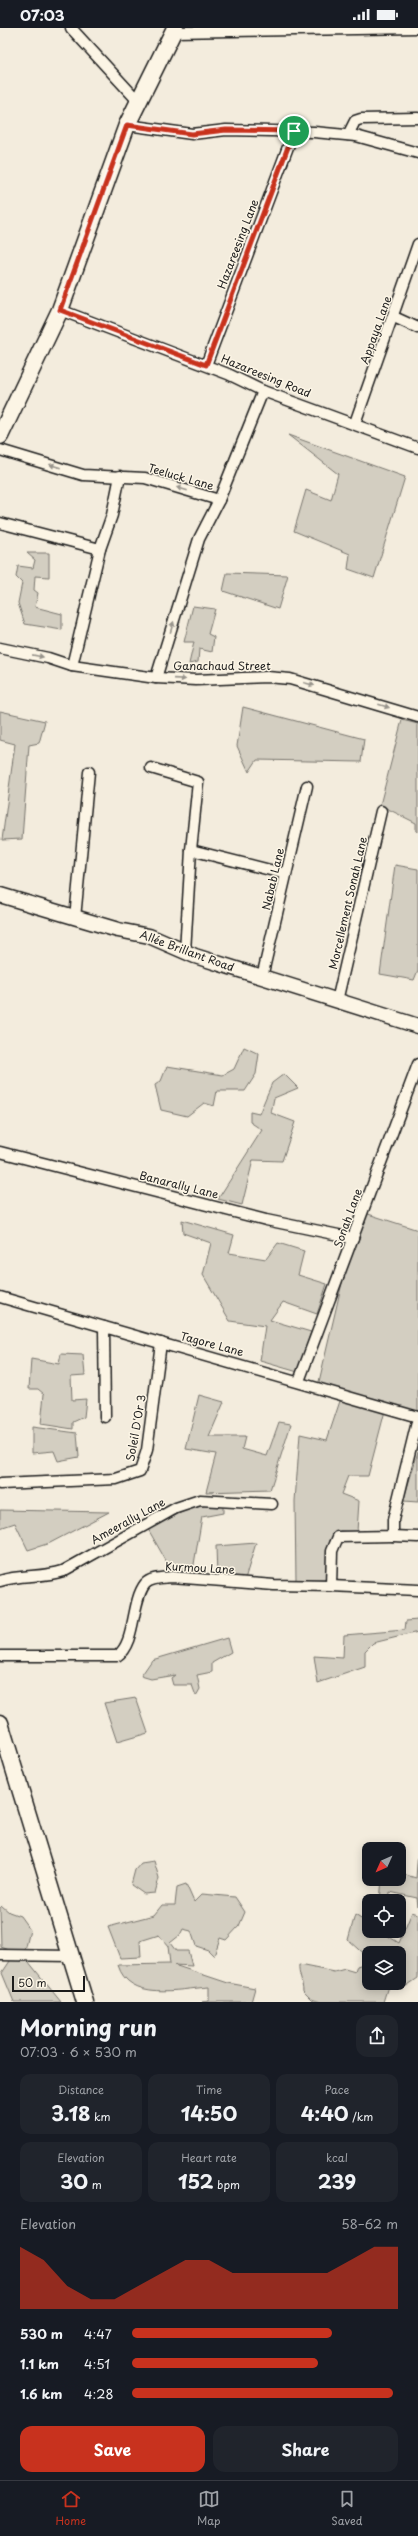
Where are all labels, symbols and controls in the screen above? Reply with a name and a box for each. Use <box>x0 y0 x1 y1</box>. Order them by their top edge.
text: 07:03 <box>20 3 65 26</box>
pin <box>277 114 311 148</box>
icon: arrive <box>283 120 305 142</box>
street label: Hazareesing Lane <box>213 196 262 291</box>
street label: Appaya Lane <box>355 293 396 366</box>
street label: Hazareesing Road <box>219 350 314 401</box>
street label: Teeluck Lane <box>146 459 216 494</box>
one-way arrow <box>49 463 61 469</box>
one-way arrow <box>175 486 187 492</box>
one-way arrow <box>169 621 175 633</box>
one-way arrow <box>32 653 44 659</box>
street label: Ganachaud Street <box>173 657 271 674</box>
one-way arrow <box>174 676 186 683</box>
one-way arrow <box>303 681 315 687</box>
one-way arrow <box>378 703 390 709</box>
street label: Morcellement Sonah Lane <box>324 835 371 971</box>
street label: Nabab Lane <box>257 846 288 912</box>
street label: Allée Brillant Road <box>138 926 237 975</box>
street label: Banarally Lane <box>138 1166 221 1203</box>
street label: Sonah Lane <box>329 1186 366 1250</box>
street label: Tagore Lane <box>178 1327 246 1360</box>
street label: Soleil D'Or 3 <box>121 1393 150 1463</box>
street label: Ameerally Lane <box>87 1493 168 1548</box>
street label: Kurmou Lane <box>165 1557 235 1578</box>
north arrow <box>362 1842 406 1886</box>
map controls <box>362 1842 406 1990</box>
button: locate <box>362 1894 406 1938</box>
button: layers <box>362 1946 406 1990</box>
scale bar <box>12 1974 85 1993</box>
text: 50 m <box>18 1974 47 1991</box>
text: Morning run <box>20 2010 157 2043</box>
button: share <box>356 2015 398 2057</box>
text: 07:03 · 6 × 530 m <box>20 2042 137 2061</box>
text: Distance <box>58 2081 104 2098</box>
text: Time <box>196 2081 222 2098</box>
text: Pace <box>325 2081 349 2098</box>
text: 3.18 <box>51 2098 91 2128</box>
text: 14:50 <box>181 2098 237 2128</box>
text: 4:40 <box>301 2098 349 2128</box>
text: km <box>91 2108 111 2125</box>
text: /km <box>349 2108 373 2125</box>
text: Elevation <box>57 2149 105 2166</box>
text: Heart rate <box>181 2149 237 2166</box>
text: kcal <box>326 2149 348 2166</box>
text: 30 <box>60 2166 88 2196</box>
text: 152 <box>178 2166 214 2196</box>
text: 239 <box>318 2166 356 2196</box>
text: m <box>88 2176 102 2193</box>
text: bpm <box>214 2176 240 2193</box>
text: Elevation <box>20 2214 76 2233</box>
text: 58–62 m <box>341 2214 398 2233</box>
text: 530 m <box>20 2324 63 2343</box>
text: 4:47 <box>84 2324 112 2343</box>
text: 1.1 km <box>20 2354 59 2373</box>
text: 4:51 <box>84 2354 110 2373</box>
text: 1.6 km <box>20 2384 62 2403</box>
text: 4:28 <box>84 2384 114 2403</box>
button: Save <box>20 2426 205 2472</box>
button: Share <box>213 2426 398 2472</box>
tab: Home <box>55 2488 86 2529</box>
tab: Map <box>197 2488 220 2529</box>
tab: Saved <box>331 2488 363 2529</box>

